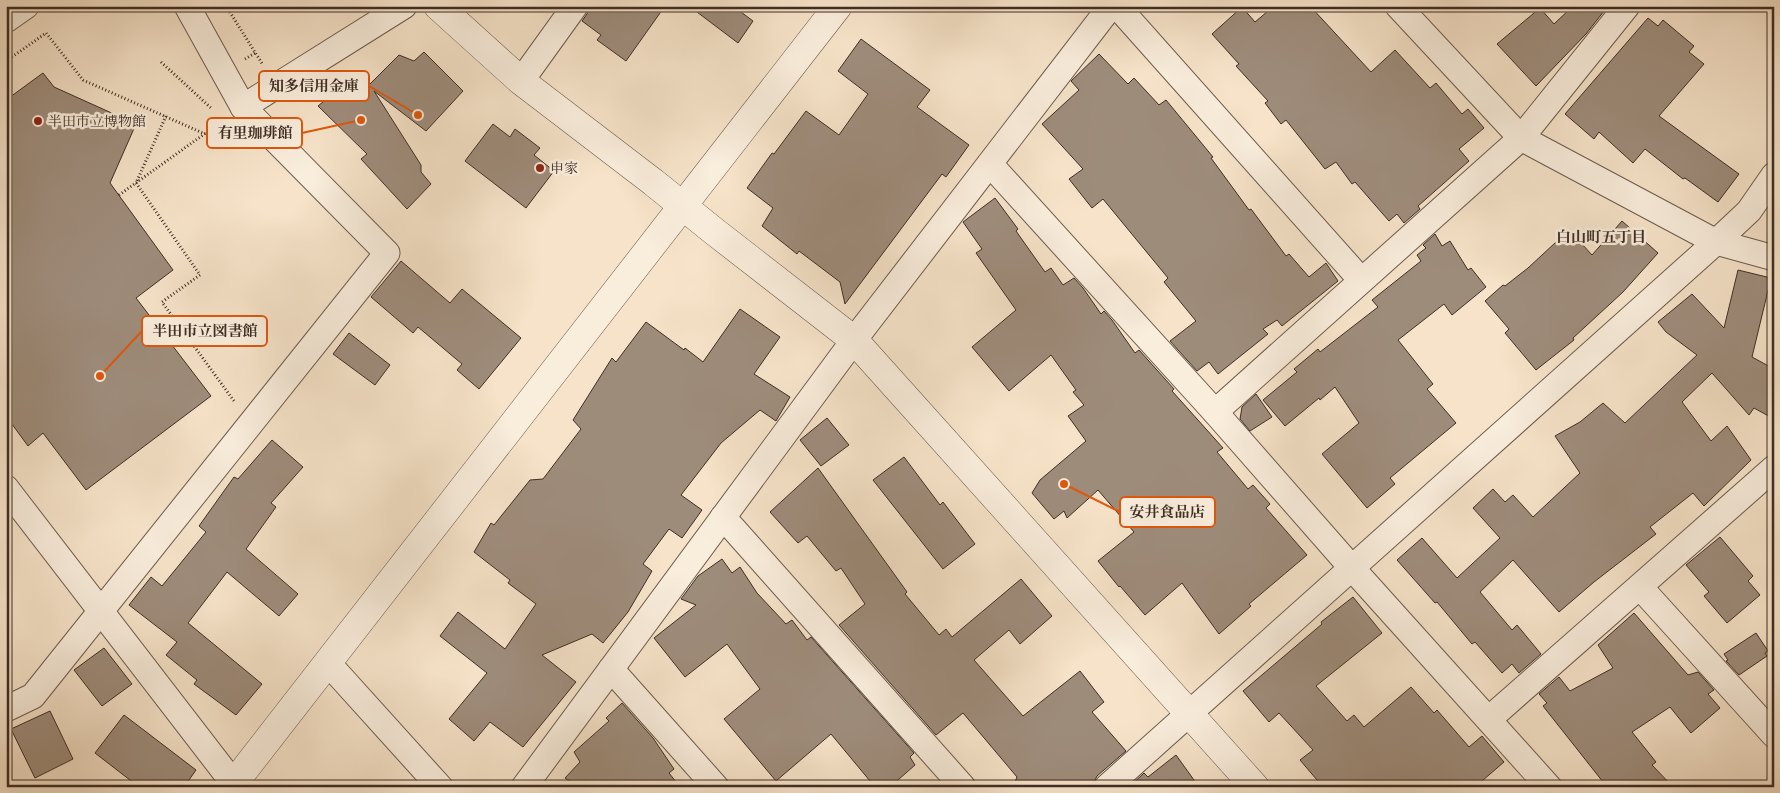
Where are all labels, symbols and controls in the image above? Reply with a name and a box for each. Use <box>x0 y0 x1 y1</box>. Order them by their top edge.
callout: 知多信用金庫 <box>259 71 369 101</box>
text: 知多信用金庫 <box>269 76 359 95</box>
place label: 半田市立博物館 <box>48 112 146 130</box>
marker: 半田市立博物館 <box>32 115 44 127</box>
callout: 有里珈琲館 <box>207 118 302 148</box>
text: 有里珈琲館 <box>217 123 293 142</box>
place label: 申家 <box>550 159 578 177</box>
marker: 申家 <box>534 162 546 174</box>
district label: 白山町五丁目 <box>1556 227 1646 246</box>
callout: 半田市立図書館 <box>142 316 267 346</box>
text: 半田市立図書館 <box>152 321 258 340</box>
callout: 安井食品店 <box>1120 497 1215 527</box>
text: 安井食品店 <box>1129 502 1205 521</box>

